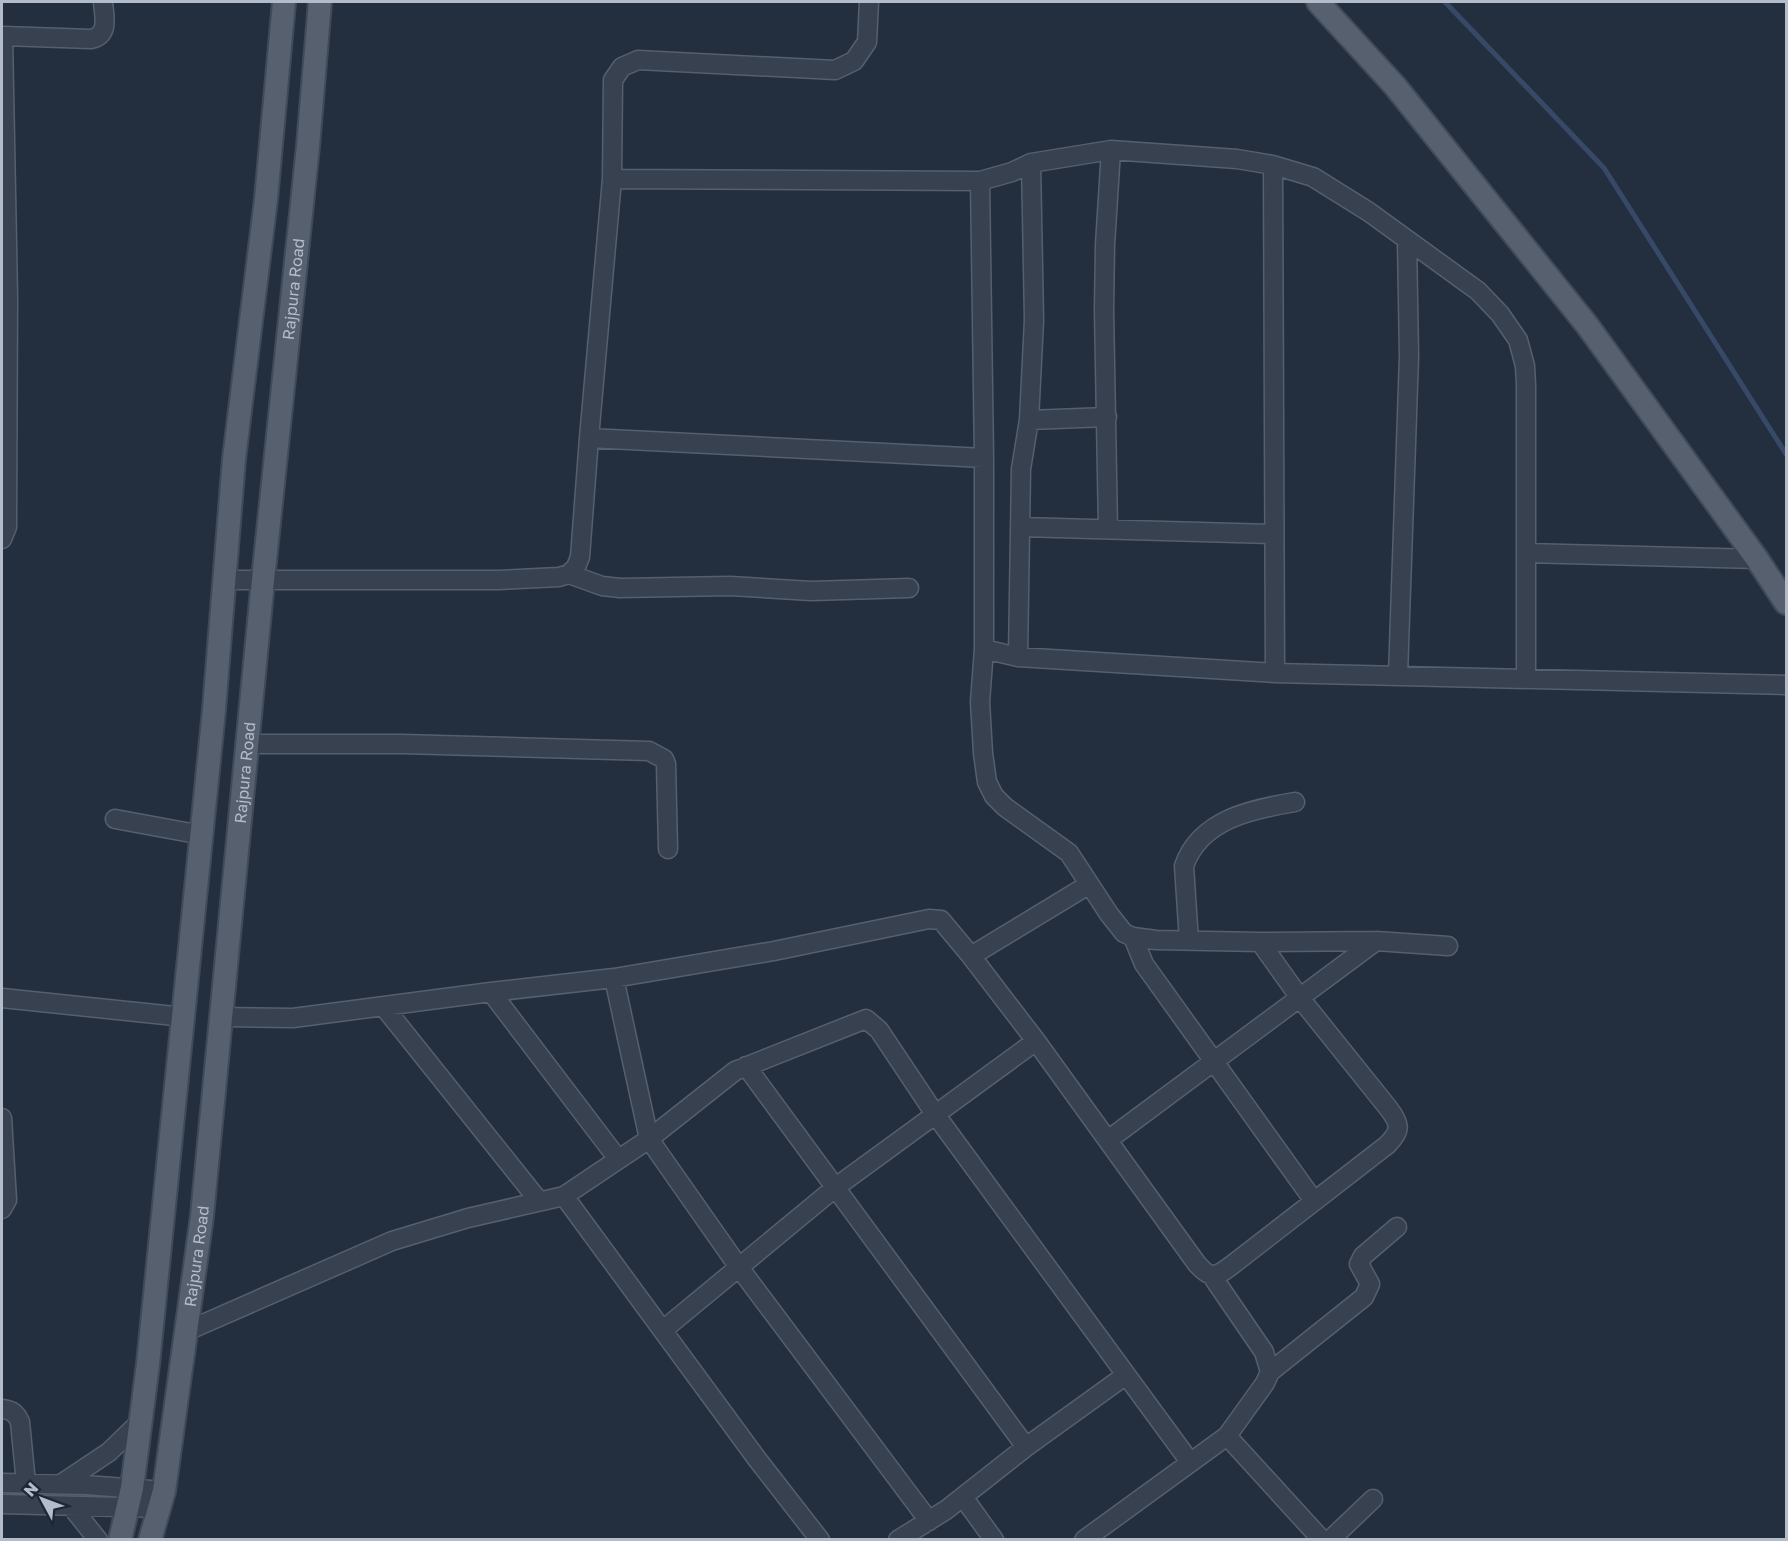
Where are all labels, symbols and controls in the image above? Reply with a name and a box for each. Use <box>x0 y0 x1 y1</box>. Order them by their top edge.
street label: Rajpura Road <box>278 237 308 341</box>
street label: Rajpura Road <box>230 721 259 824</box>
street label: Rajpura Road <box>180 1205 213 1308</box>
north arrow <box>12 1469 72 1529</box>
text: N <box>19 1478 42 1500</box>

